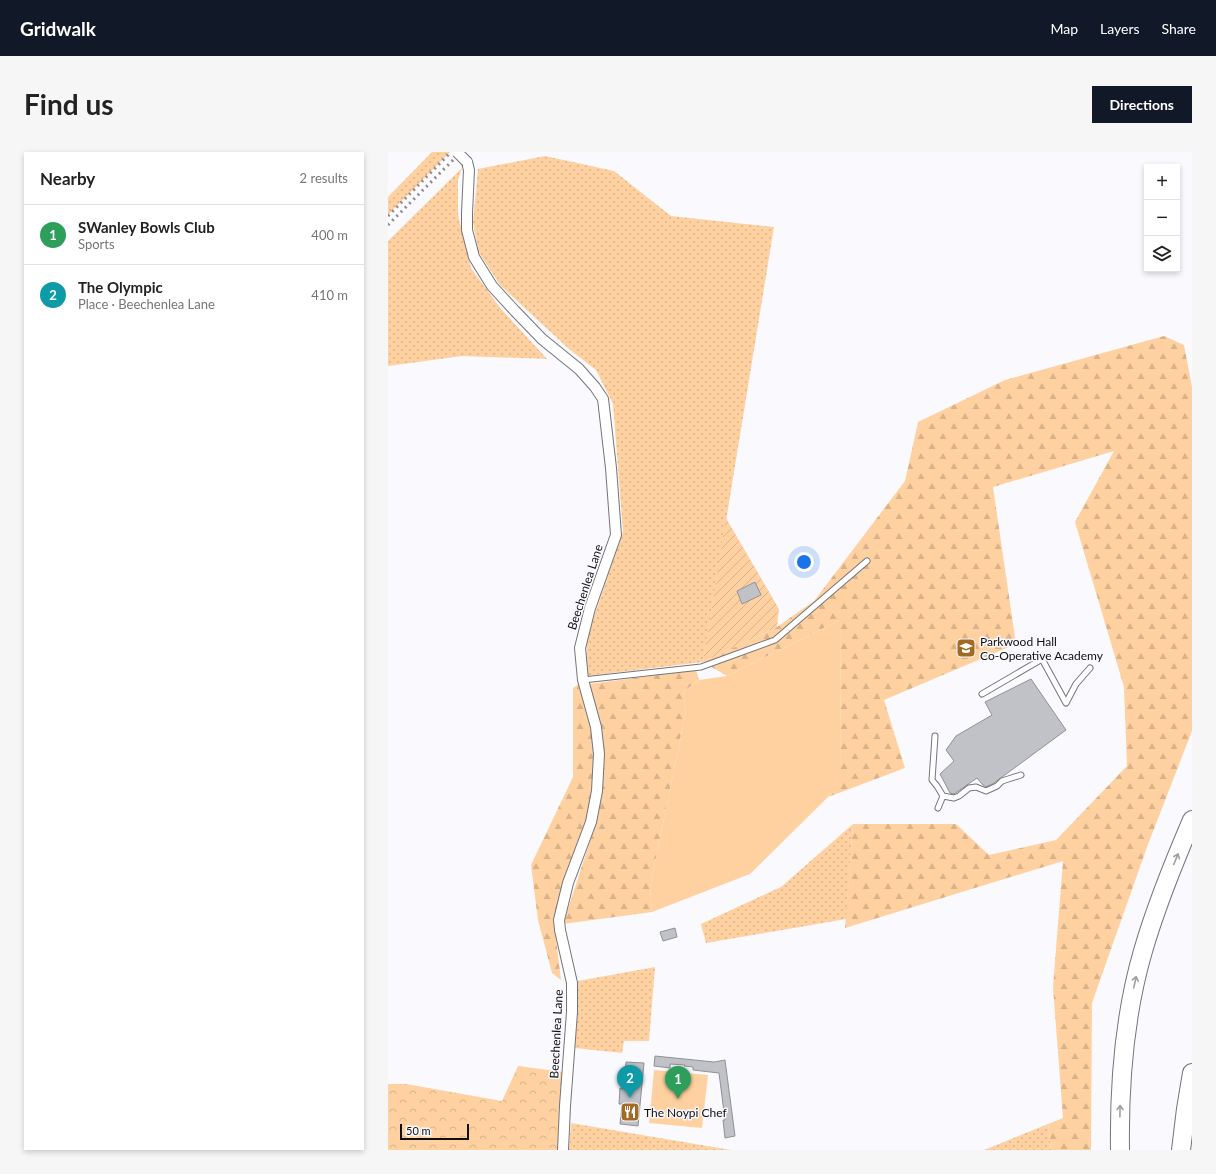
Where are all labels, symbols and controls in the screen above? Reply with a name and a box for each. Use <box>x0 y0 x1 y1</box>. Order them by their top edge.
text: Gridwalk <box>20 17 96 40</box>
text: Map <box>1050 20 1078 37</box>
text: Layers <box>1100 20 1140 37</box>
text: Share <box>1162 20 1196 37</box>
button: Directions <box>1092 86 1192 123</box>
text: Find us <box>24 87 114 121</box>
map controls <box>1144 164 1180 272</box>
button: + <box>1144 164 1180 200</box>
text: Nearby <box>40 168 95 189</box>
text: 2 results <box>300 170 348 186</box>
button: − <box>1144 200 1180 236</box>
text: SWanley Bowls Club <box>78 218 215 236</box>
text: 1 <box>49 227 57 243</box>
text: 400 m <box>311 227 348 243</box>
text: Sports <box>78 236 115 252</box>
button: layers <box>1144 236 1180 272</box>
text: The Olympic <box>78 278 163 296</box>
text: 2 <box>49 287 57 303</box>
text: 410 m <box>311 287 348 303</box>
text: Place · Beechenlea Lane <box>78 296 215 312</box>
street label: Beechenlea Lane <box>564 542 606 632</box>
your location <box>794 552 814 572</box>
place label: Parkwood Hall Co-Operative Academy <box>980 634 1104 663</box>
school or university icon: Parkwood Hall Co-Operative Academy <box>955 637 977 659</box>
one-way arrow <box>1173 853 1180 865</box>
one-way arrow <box>1132 976 1140 989</box>
street label: Beechenlea Lane <box>546 989 566 1079</box>
pin: 2 <box>617 1065 643 1098</box>
pin: 1 <box>665 1066 691 1099</box>
restaurant icon: The Noypi Chef <box>619 1101 641 1123</box>
place label: The Noypi Chef <box>644 1105 728 1120</box>
one-way arrow <box>1116 1105 1124 1118</box>
scale bar <box>400 1122 469 1141</box>
text: 50 m <box>406 1124 431 1137</box>

